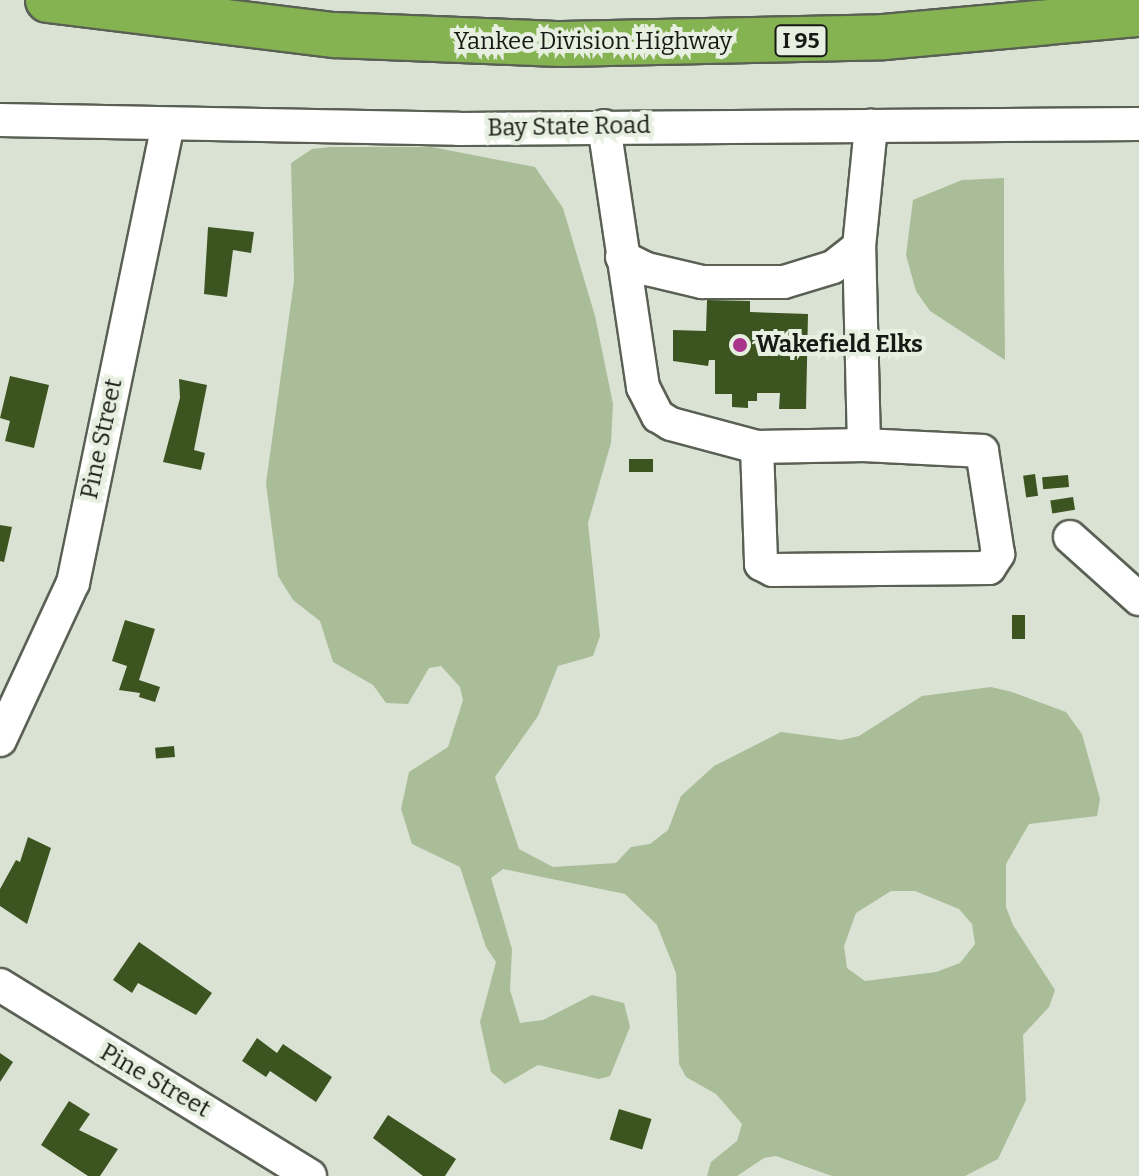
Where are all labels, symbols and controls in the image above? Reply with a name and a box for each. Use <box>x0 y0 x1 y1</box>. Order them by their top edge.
road number: I 95 <box>773 23 829 59</box>
street label: Yankee Division Highway <box>454 28 732 56</box>
street label: Bay State Road <box>487 111 651 143</box>
place label: Wakefield Elks <box>756 331 923 359</box>
marker: Wakefield Elks <box>731 336 749 354</box>
street label: Pine Street <box>75 376 129 502</box>
street label: Pine Street <box>95 1038 215 1124</box>

